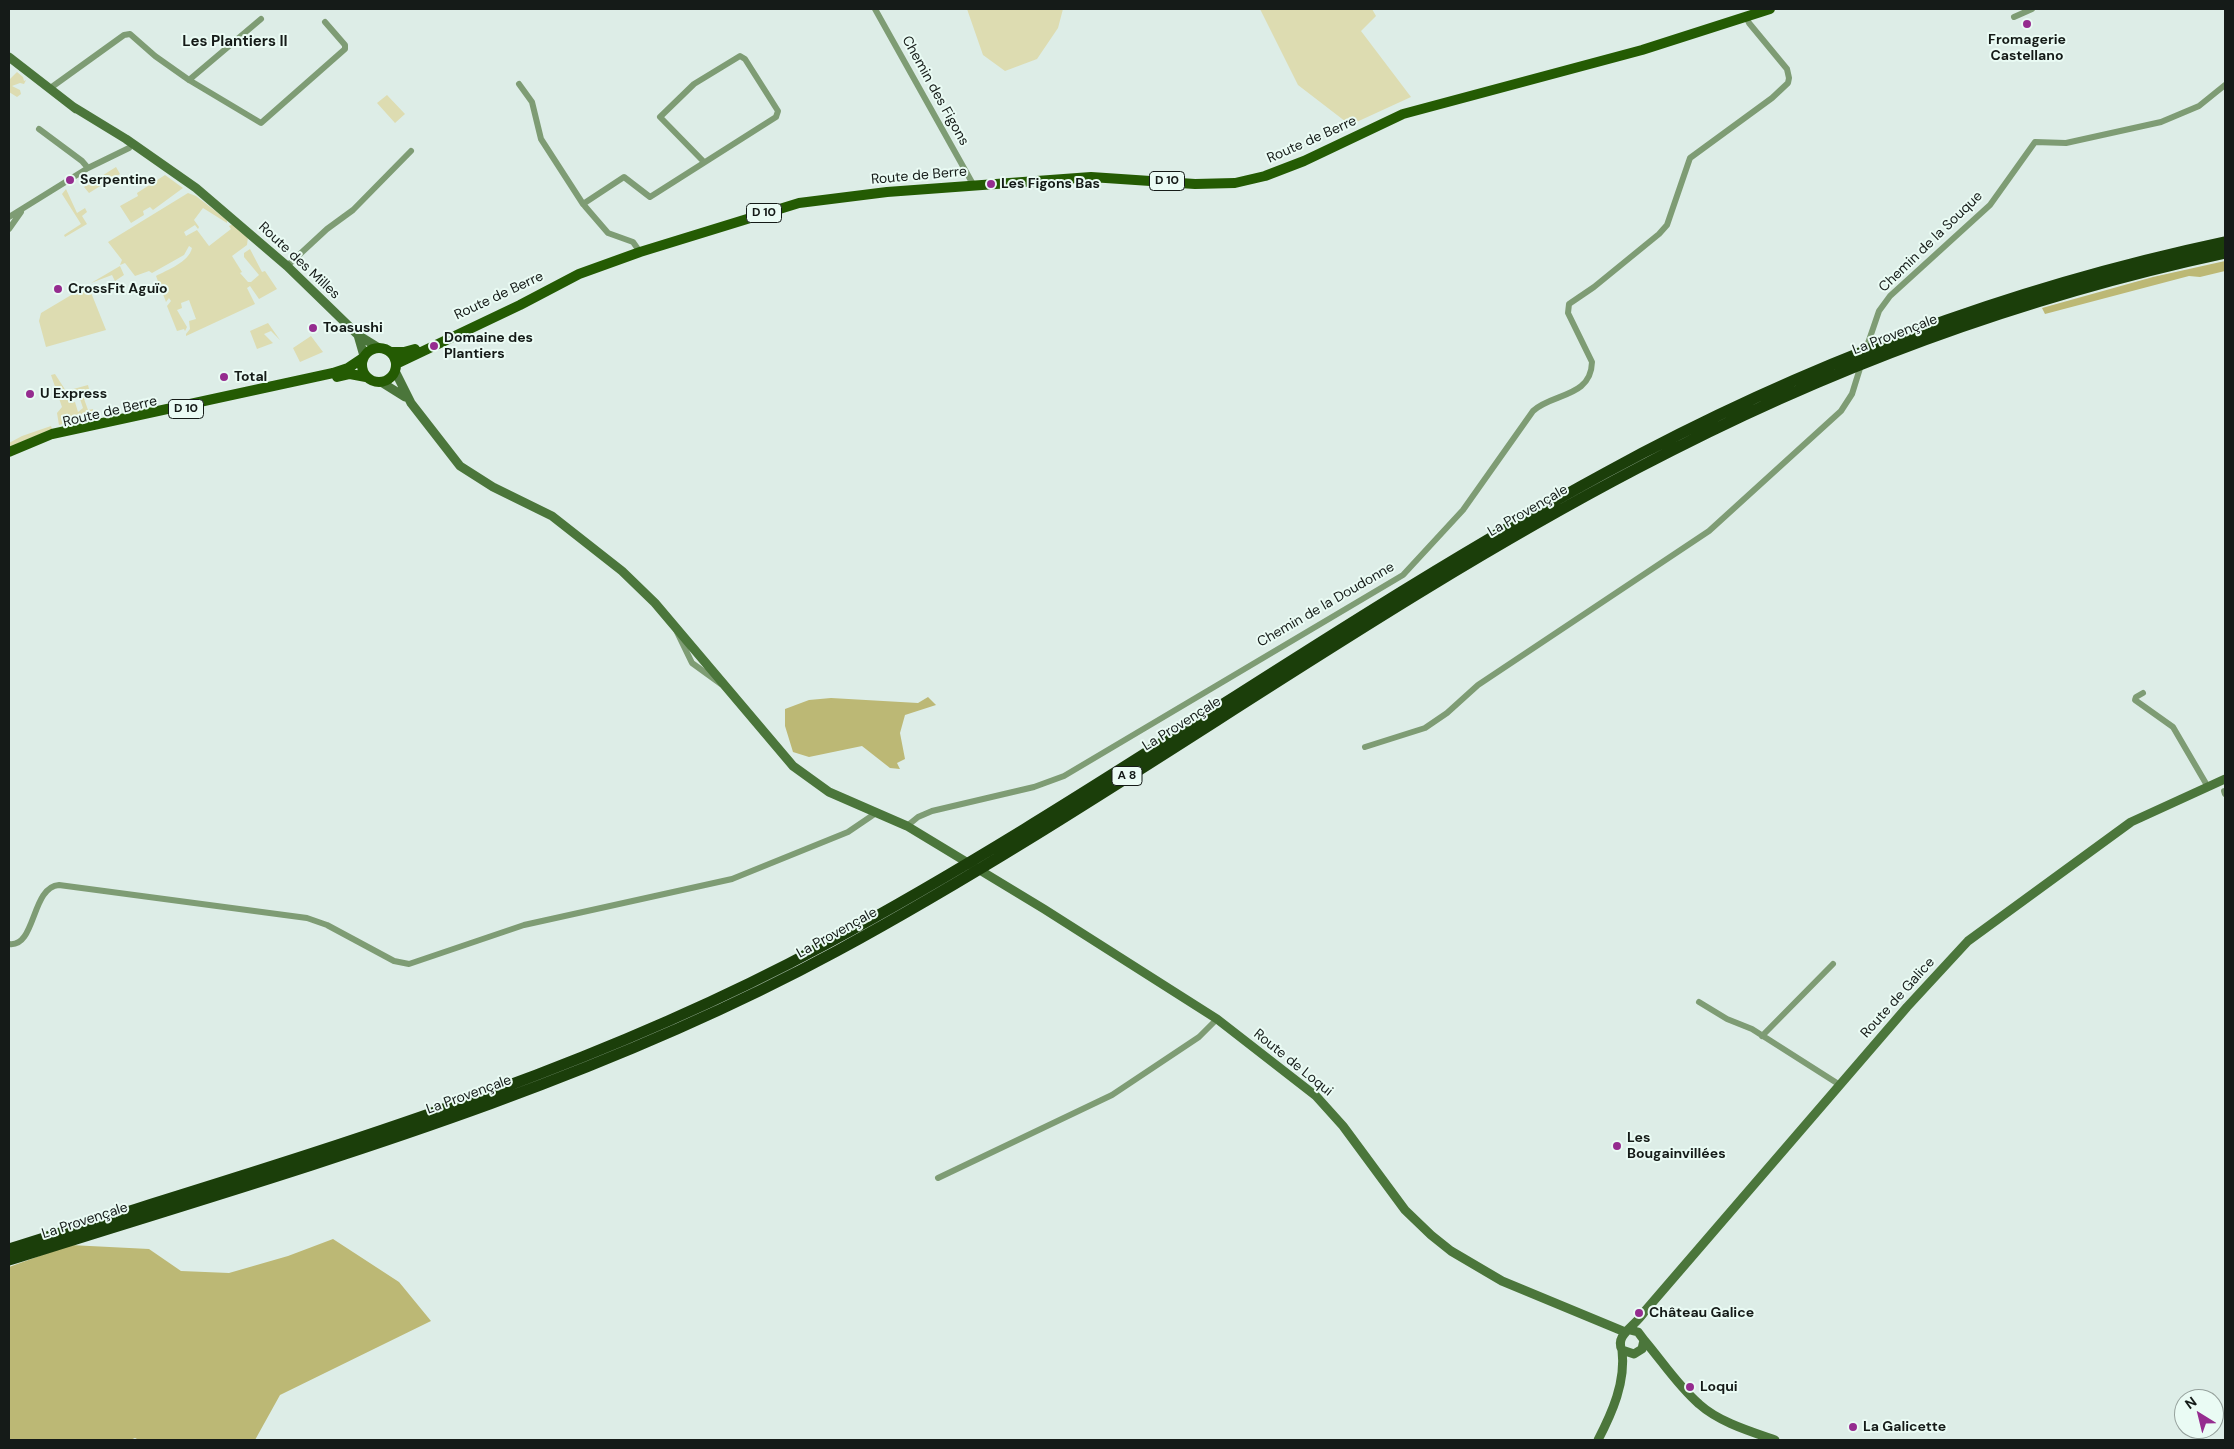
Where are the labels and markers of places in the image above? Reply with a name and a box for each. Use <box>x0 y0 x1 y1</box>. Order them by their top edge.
marker: Fromagerie Castellano <box>2021 18 2033 30</box>
place label: Fromagerie Castellano <box>1988 32 2066 64</box>
place label: Serpentine <box>80 172 156 188</box>
marker: Serpentine <box>64 174 76 186</box>
place label: Les Figons Bas <box>1001 176 1100 192</box>
marker: Les Figons Bas <box>985 178 997 190</box>
place label: CrossFit Aguïo <box>68 281 168 297</box>
marker: CrossFit Aguïo <box>52 283 64 295</box>
place label: Toasushi <box>323 320 383 336</box>
marker: Toasushi <box>307 322 319 334</box>
place label: Domaine des Plantiers <box>444 330 533 362</box>
marker: Domaine des Plantiers <box>428 340 440 352</box>
place label: Total <box>234 369 267 385</box>
marker: Total <box>218 371 230 383</box>
place label: U Express <box>40 386 107 402</box>
marker: U Express <box>24 388 36 400</box>
place label: Les Bougainvillées <box>1627 1130 1726 1162</box>
marker: Les Bougainvillées <box>1611 1140 1623 1152</box>
place label: Château Galice <box>1649 1305 1754 1321</box>
marker: Château Galice <box>1633 1307 1645 1319</box>
place label: Loqui <box>1700 1379 1738 1395</box>
marker: Loqui <box>1684 1381 1696 1393</box>
place label: La Galicette <box>1863 1419 1946 1435</box>
marker: La Galicette <box>1847 1421 1859 1433</box>

